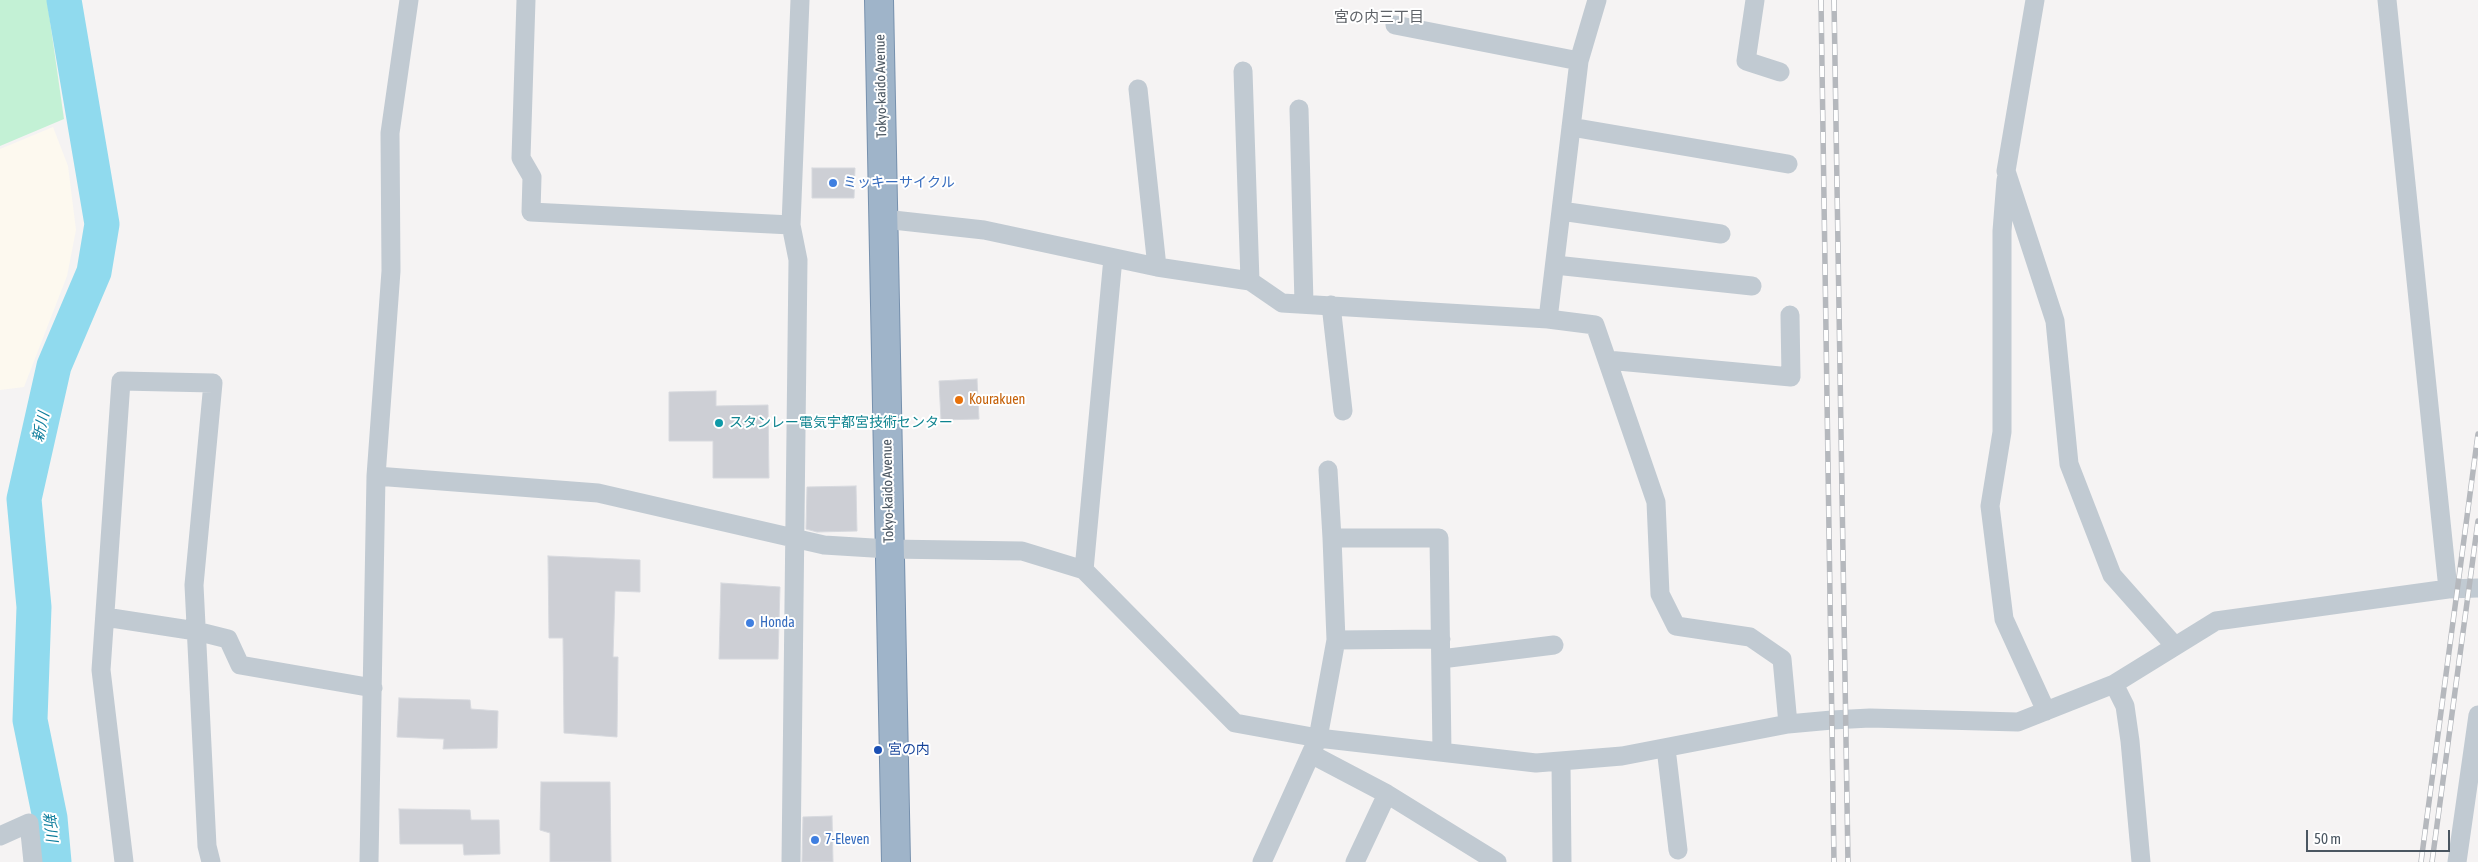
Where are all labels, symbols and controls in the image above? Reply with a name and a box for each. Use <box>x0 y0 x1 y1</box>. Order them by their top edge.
district label: 宮の内三丁目 <box>1334 8 1424 26</box>
street label: Tokyo-kaido Avenue <box>872 34 890 138</box>
place label: ミッキーサイクル <box>843 175 955 191</box>
marker: ミッキーサイクル <box>827 177 839 189</box>
place label: Kourakuen <box>969 392 1025 408</box>
marker: Kourakuen <box>953 394 965 406</box>
water label: 新川 <box>29 410 53 444</box>
place label: スタンレー電気宇都宮技術センター <box>729 415 953 431</box>
marker: スタンレー電気宇都宮技術センター <box>713 417 725 429</box>
street label: Tokyo-kaido Avenue <box>879 439 897 543</box>
place label: Honda <box>760 615 795 631</box>
marker: Honda <box>744 617 756 629</box>
place label: 宮の内 <box>888 742 930 758</box>
marker: 宮の内 <box>872 744 884 756</box>
water label: 新川 <box>39 811 61 843</box>
scale bar <box>2308 820 2452 852</box>
text: 50 m <box>2314 830 2341 847</box>
place label: 7-Eleven <box>825 832 870 848</box>
marker: 7-Eleven <box>809 834 821 846</box>

